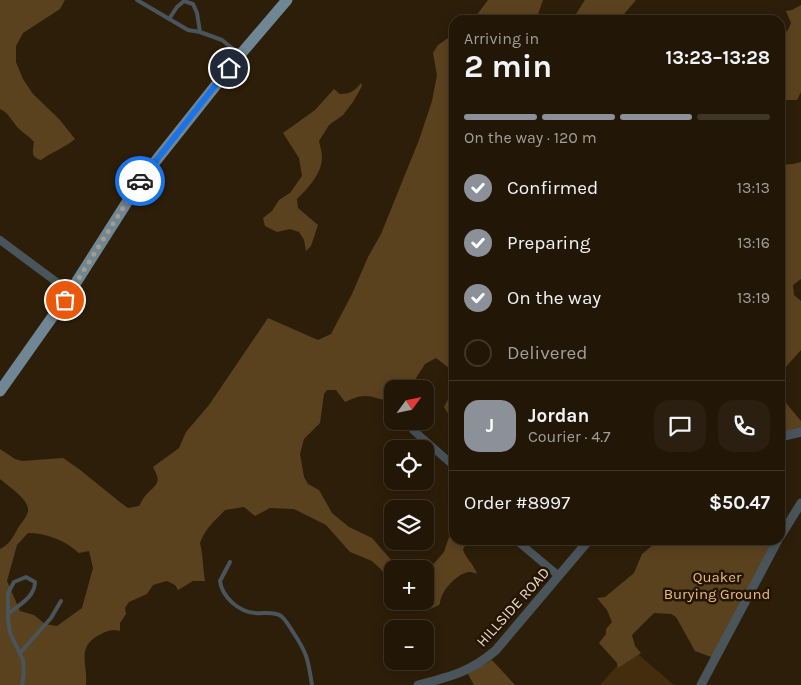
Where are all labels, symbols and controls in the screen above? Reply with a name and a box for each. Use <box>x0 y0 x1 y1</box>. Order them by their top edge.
text: Arriving in <box>464 29 539 48</box>
pin <box>208 47 250 89</box>
text: 13:23–13:28 <box>666 47 770 69</box>
text: 2 min <box>464 48 552 85</box>
icon: home <box>215 54 243 82</box>
text: On the way · 120 m <box>464 128 597 147</box>
courier <box>115 156 165 206</box>
icon: car <box>126 167 154 195</box>
icon: check <box>464 174 492 202</box>
text: Confirmed <box>507 177 598 199</box>
text: 13:13 <box>737 178 770 197</box>
icon: check <box>464 229 492 257</box>
text: Preparing <box>507 232 590 254</box>
text: 13:16 <box>737 233 770 252</box>
pin <box>44 279 86 321</box>
icon: check <box>464 284 492 312</box>
icon: bag <box>51 286 79 314</box>
text: On the way <box>507 287 601 309</box>
text: 13:19 <box>737 288 770 307</box>
text: Delivered <box>507 342 587 364</box>
north arrow <box>384 380 434 430</box>
map controls <box>384 380 434 670</box>
button: chat <box>654 400 706 452</box>
button: phone <box>718 400 770 452</box>
text: Jordan <box>528 405 589 427</box>
text: J <box>486 415 494 437</box>
text: Courier · 4.7 <box>528 427 611 446</box>
button: locate <box>384 440 434 490</box>
text: Order #8997 <box>464 492 570 514</box>
text: $50.47 <box>709 492 770 514</box>
button: layers <box>384 500 434 550</box>
button: + <box>384 560 434 610</box>
street label: HILLSIDE ROAD <box>473 564 553 650</box>
park label: Quaker Burying Ground <box>664 568 770 603</box>
button: − <box>384 620 434 670</box>

